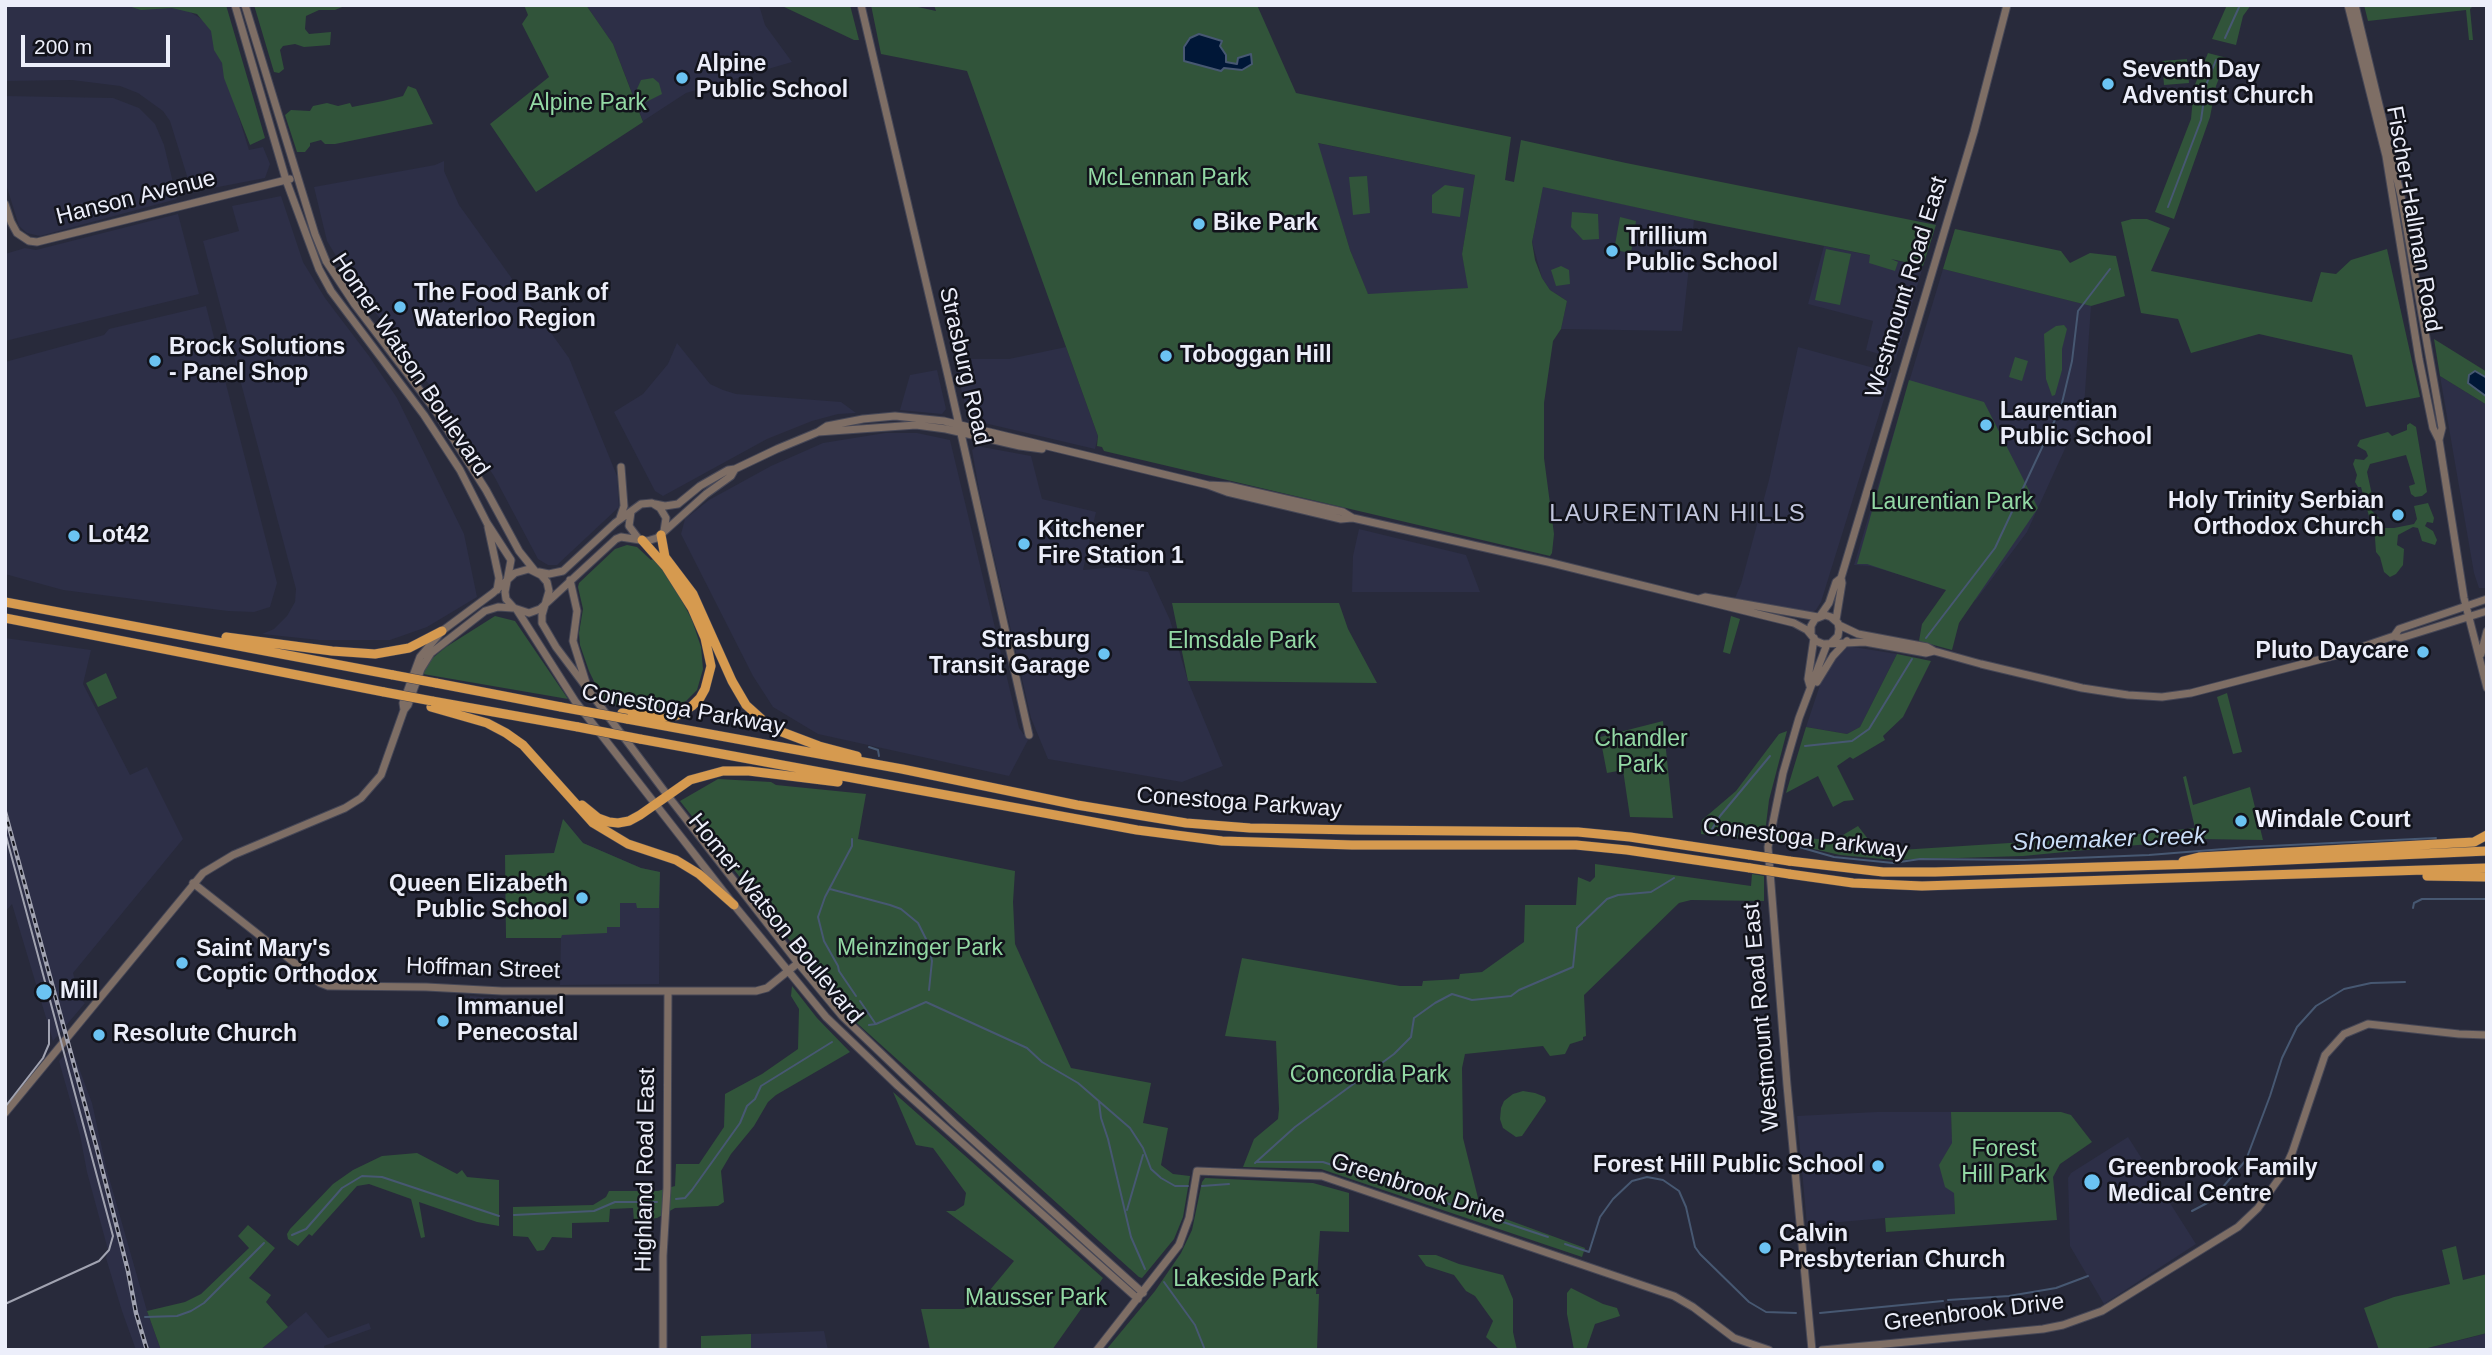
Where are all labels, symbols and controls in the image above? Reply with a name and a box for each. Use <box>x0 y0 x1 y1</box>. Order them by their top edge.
scale bar <box>24 21 173 65</box>
text: 200 m <box>34 35 92 58</box>
place label: Alpine Public School <box>696 51 848 105</box>
place label: Seventh Day Adventist Church <box>2122 57 2314 111</box>
marker: Alpine Public School <box>674 70 690 86</box>
marker: Seventh Day Adventist Church <box>2100 76 2116 92</box>
park label: Alpine Park <box>529 90 647 118</box>
street label: Fischer-Hallman Road <box>2380 104 2446 334</box>
street label: Hanson Avenue <box>53 165 219 231</box>
park label: McLennan Park <box>1087 165 1249 193</box>
street label: Westmount Road East <box>1860 173 1954 401</box>
place label: Bike Park <box>1213 210 1318 238</box>
marker: Bike Park <box>1191 216 1207 232</box>
place label: Trillium Public School <box>1626 224 1778 278</box>
marker: Trillium Public School <box>1604 243 1620 259</box>
street label: Homer Watson Boulevard <box>325 248 495 482</box>
place label: The Food Bank of Waterloo Region <box>414 280 608 334</box>
street label: Strasburg Road <box>932 284 996 448</box>
marker: The Food Bank of Waterloo Region <box>392 299 408 315</box>
place label: Brock Solutions - Panel Shop <box>169 334 345 388</box>
place label: Toboggan Hill <box>1180 342 1332 370</box>
marker: Toboggan Hill <box>1158 348 1174 364</box>
marker: Brock Solutions - Panel Shop <box>147 353 163 369</box>
place label: Laurentian Public School <box>2000 398 2152 452</box>
marker: Laurentian Public School <box>1978 417 1994 433</box>
place label: Holy Trinity Serbian Orthodox Church <box>2168 488 2384 542</box>
park label: Laurentian Park <box>1871 489 2033 517</box>
district label: LAURENTIAN HILLS <box>1551 500 1805 528</box>
marker: Holy Trinity Serbian Orthodox Church <box>2390 507 2406 523</box>
place label: Kitchener Fire Station 1 <box>1038 517 1184 571</box>
place label: Lot42 <box>88 522 149 550</box>
marker: Lot42 <box>66 528 82 544</box>
marker: Kitchener Fire Station 1 <box>1016 536 1032 552</box>
place label: Strasburg Transit Garage <box>929 627 1090 681</box>
park label: Elmsdale Park <box>1168 628 1316 656</box>
place label: Pluto Daycare <box>2256 638 2409 666</box>
marker: Pluto Daycare <box>2415 644 2431 660</box>
marker: Strasburg Transit Garage <box>1096 646 1112 662</box>
street label: Conestoga Parkway <box>579 679 787 741</box>
park label: Chandler Park <box>1594 726 1688 780</box>
street label: Conestoga Parkway <box>1135 782 1343 824</box>
place label: Windale Court <box>2255 807 2411 835</box>
street label: Homer Watson Boulevard <box>682 808 868 1030</box>
street label: Conestoga Parkway <box>1701 813 1909 865</box>
marker: Windale Court <box>2233 813 2249 829</box>
water label: Shoemaker Creek <box>2012 822 2206 858</box>
place label: Queen Elizabeth Public School <box>389 871 568 925</box>
marker: Queen Elizabeth Public School <box>574 890 590 906</box>
street label: Westmount Road East <box>1738 901 1786 1133</box>
park label: Meinzinger Park <box>837 935 1003 963</box>
place label: Saint Mary's Coptic Orthodox <box>196 936 377 990</box>
street label: Hoffman Street <box>405 953 561 985</box>
marker: Saint Mary's Coptic Orthodox <box>174 955 190 971</box>
place label: Mill <box>60 978 98 1006</box>
marker: Mill <box>34 982 54 1002</box>
place label: Immanuel Penecostal <box>457 994 578 1048</box>
marker: Immanuel Penecostal <box>435 1013 451 1029</box>
place label: Resolute Church <box>113 1021 297 1049</box>
marker: Resolute Church <box>91 1027 107 1043</box>
park label: Concordia Park <box>1290 1062 1448 1090</box>
street label: Highland Road East <box>630 1067 662 1273</box>
park label: Forest Hill Park <box>1961 1136 2047 1190</box>
street label: Greenbrook Drive <box>1327 1148 1509 1230</box>
place label: Forest Hill Public School <box>1593 1152 1864 1180</box>
place label: Greenbrook Family Medical Centre <box>2108 1155 2318 1209</box>
marker: Forest Hill Public School <box>1870 1158 1886 1174</box>
marker: Greenbrook Family Medical Centre <box>2082 1172 2102 1192</box>
place label: Calvin Presbyterian Church <box>1779 1221 2005 1275</box>
marker: Calvin Presbyterian Church <box>1757 1240 1773 1256</box>
park label: Lakeside Park <box>1173 1266 1319 1294</box>
park label: Mausser Park <box>965 1285 1107 1313</box>
street label: Greenbrook Drive <box>1882 1288 2066 1338</box>

